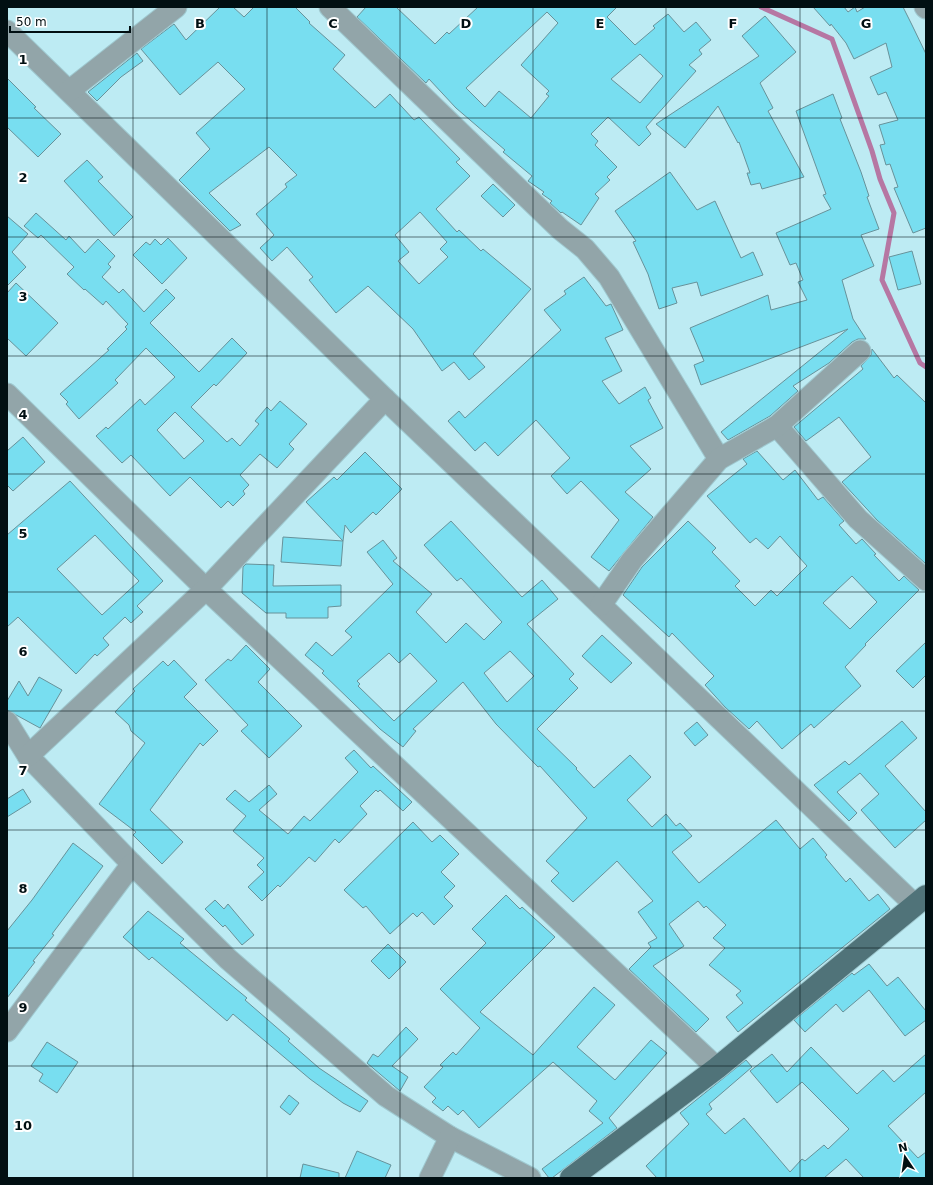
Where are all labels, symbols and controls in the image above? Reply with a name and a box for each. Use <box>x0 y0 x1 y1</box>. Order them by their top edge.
scale bar <box>10 8 130 34</box>
text: 50 m <box>16 15 47 29</box>
text: B <box>195 16 205 31</box>
text: C <box>328 16 338 31</box>
text: D <box>461 16 472 31</box>
text: E <box>596 16 604 31</box>
text: F <box>729 16 737 31</box>
text: G <box>861 16 871 31</box>
text: 1 <box>18 52 28 67</box>
text: 2 <box>18 170 28 185</box>
text: 3 <box>18 289 28 304</box>
text: 4 <box>18 407 28 422</box>
text: 5 <box>18 526 28 541</box>
text: 6 <box>18 644 28 659</box>
text: 7 <box>18 763 28 778</box>
text: 8 <box>18 881 28 896</box>
text: 9 <box>18 1000 28 1015</box>
text: 10 <box>14 1118 32 1133</box>
north arrow <box>885 1137 925 1177</box>
text: N <box>897 1140 909 1155</box>

